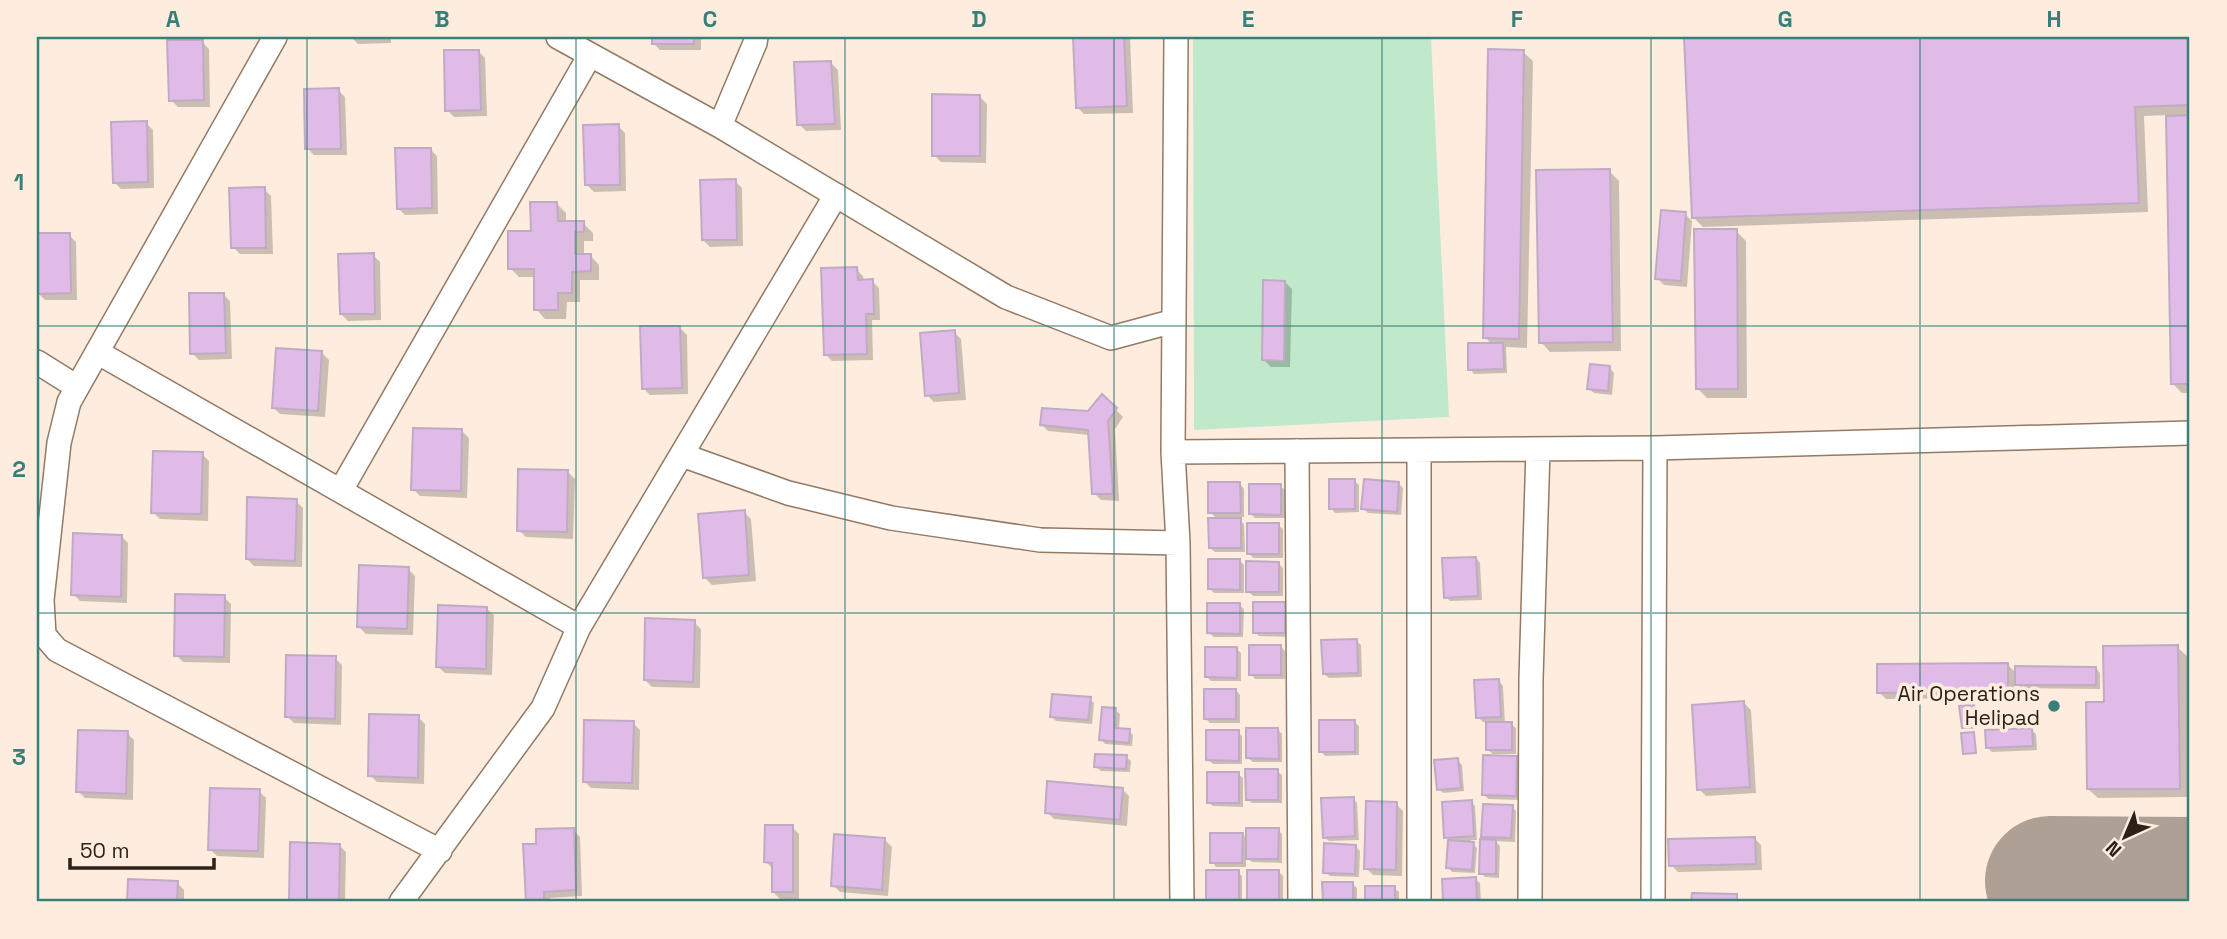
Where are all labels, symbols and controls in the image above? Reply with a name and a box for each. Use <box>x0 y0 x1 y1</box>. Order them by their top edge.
text: A <box>166 4 181 34</box>
text: B <box>434 4 450 34</box>
text: C <box>703 4 717 34</box>
text: D <box>971 4 987 34</box>
text: E <box>1242 4 1254 34</box>
text: F <box>1511 4 1523 34</box>
text: G <box>1777 4 1793 34</box>
text: H <box>2046 4 2062 34</box>
text: 1 <box>14 167 24 197</box>
text: 2 <box>12 454 26 484</box>
place label: Air Operations Helipad <box>1898 680 2040 731</box>
marker: Air Operations Helipad <box>2046 698 2062 714</box>
text: 3 <box>12 742 26 772</box>
north arrow <box>2090 802 2160 872</box>
scale bar <box>70 827 214 871</box>
text: N <box>2100 835 2127 862</box>
text: 50 m <box>80 837 130 864</box>

